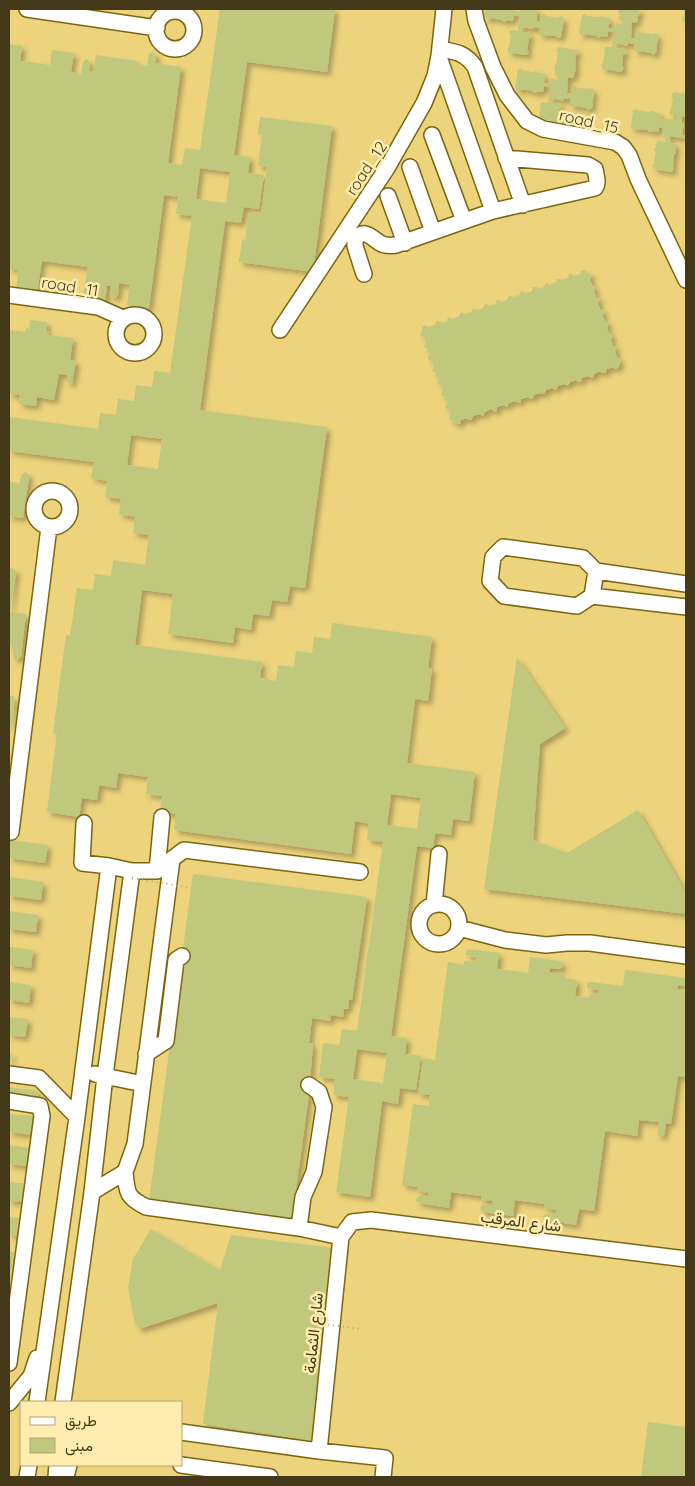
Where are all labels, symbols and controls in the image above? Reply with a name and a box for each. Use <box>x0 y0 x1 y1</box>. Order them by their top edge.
street label: road_15 <box>557 104 621 138</box>
street label: road_12 <box>341 137 391 199</box>
street label: road_11 <box>40 272 100 300</box>
street label: شارع المرقب <box>479 1206 563 1238</box>
street label: شارع الثمامة <box>299 1292 329 1374</box>
legend <box>20 1401 182 1466</box>
text: طريق <box>65 1411 97 1431</box>
text: مبنى <box>65 1436 93 1456</box>

